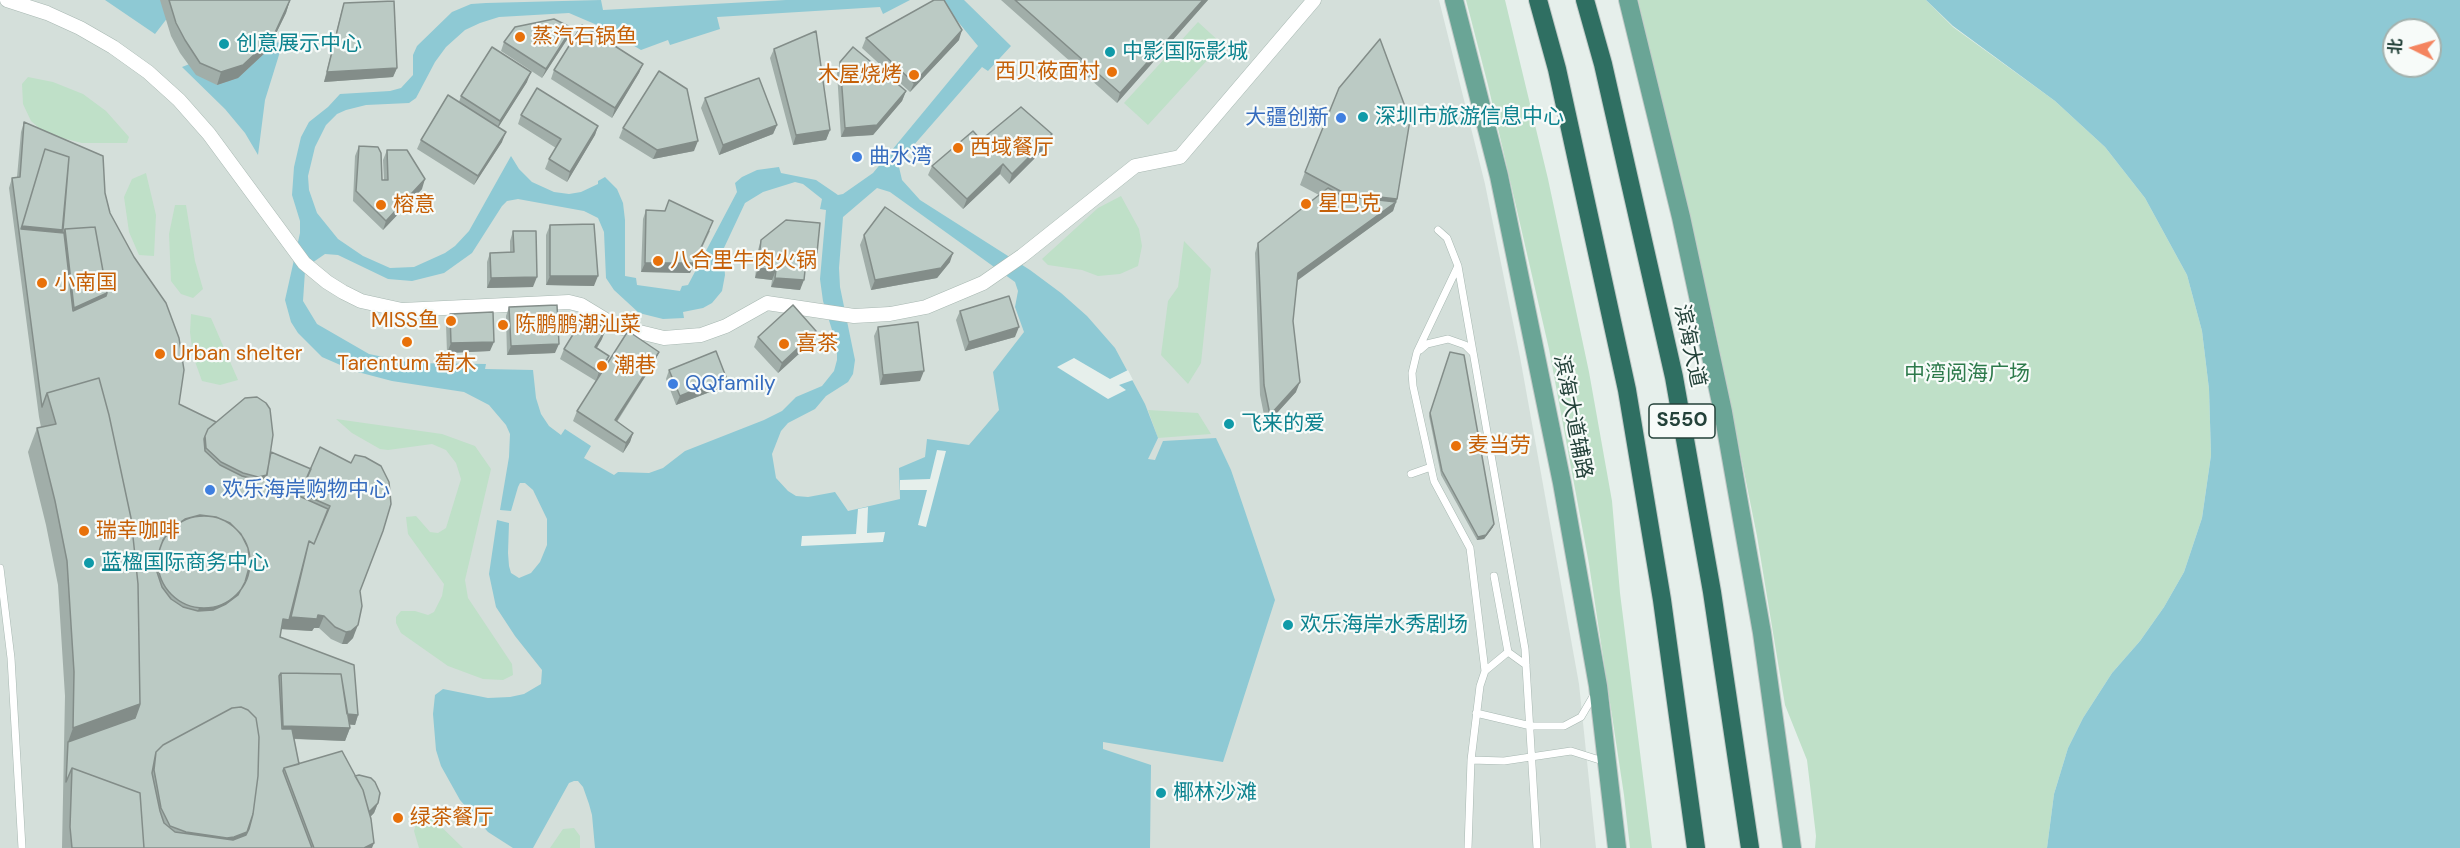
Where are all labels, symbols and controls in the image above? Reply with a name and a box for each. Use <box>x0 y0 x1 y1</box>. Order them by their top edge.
north arrow <box>2382 18 2442 78</box>
place label: 蒸汽石锅鱼 <box>532 24 637 50</box>
marker: 蒸汽石锅鱼 <box>513 30 527 44</box>
place label: 创意展示中心 <box>236 31 362 57</box>
marker: 创意展示中心 <box>217 37 231 51</box>
text: 北 <box>2384 38 2407 55</box>
place label: 中影国际影城 <box>1122 39 1248 65</box>
marker: 中影国际影城 <box>1103 45 1117 59</box>
place label: 西贝莜面村 <box>995 59 1100 85</box>
place label: 木屋烧烤 <box>818 62 902 88</box>
marker: 西贝莜面村 <box>1105 65 1119 79</box>
marker: 木屋烧烤 <box>907 68 921 82</box>
place label: 深圳市旅游信息中心 <box>1375 104 1564 130</box>
place label: 大疆创新 <box>1245 105 1329 131</box>
marker: 深圳市旅游信息中心 <box>1356 110 1370 124</box>
marker: 大疆创新 <box>1334 111 1348 125</box>
place label: 西域餐厅 <box>970 135 1054 161</box>
marker: 西域餐厅 <box>951 141 965 155</box>
place label: 曲水湾 <box>869 144 932 170</box>
marker: 曲水湾 <box>850 150 864 164</box>
place label: 星巴克 <box>1318 191 1381 217</box>
place label: 榕意 <box>393 192 435 218</box>
marker: 星巴克 <box>1299 197 1313 211</box>
marker: 榕意 <box>374 198 388 212</box>
place label: 八合里牛肉火锅 <box>670 248 817 274</box>
marker: 八合里牛肉火锅 <box>651 254 665 268</box>
place label: 小南国 <box>54 270 117 296</box>
marker: 小南国 <box>35 276 49 290</box>
street label: 滨海大道 <box>1668 302 1710 390</box>
place label: MISS鱼 <box>371 308 439 334</box>
place label: 陈鹏鹏潮汕菜 <box>515 312 641 338</box>
marker: MISS鱼 <box>444 314 458 328</box>
marker: 陈鹏鹏潮汕菜 <box>496 318 510 332</box>
place label: 喜茶 <box>796 331 838 357</box>
marker: Tarentum 萄木 <box>400 335 414 349</box>
marker: 喜茶 <box>777 337 791 351</box>
place label: Urban shelter <box>172 341 303 367</box>
marker: Urban shelter <box>153 347 167 361</box>
place label: Tarentum 萄木 <box>337 351 477 377</box>
place label: 潮巷 <box>614 353 656 379</box>
street label: 滨海大道辅路 <box>1548 353 1596 481</box>
marker: 潮巷 <box>595 359 609 373</box>
park label: 中湾阅海广场 <box>1904 361 2030 387</box>
place label: QQfamily <box>685 371 776 397</box>
marker: QQfamily <box>666 377 680 391</box>
road number: S550 <box>1649 404 1715 438</box>
place label: 飞来的爱 <box>1241 411 1325 437</box>
marker: 飞来的爱 <box>1222 417 1236 431</box>
place label: 麦当劳 <box>1468 433 1531 459</box>
marker: 麦当劳 <box>1449 439 1463 453</box>
place label: 欢乐海岸购物中心 <box>222 477 390 503</box>
marker: 欢乐海岸购物中心 <box>203 483 217 497</box>
place label: 瑞幸咖啡 <box>96 518 180 544</box>
marker: 瑞幸咖啡 <box>77 524 91 538</box>
place label: 蓝楹国际商务中心 <box>101 550 269 576</box>
marker: 蓝楹国际商务中心 <box>82 556 96 570</box>
place label: 欢乐海岸水秀剧场 <box>1300 612 1468 638</box>
marker: 欢乐海岸水秀剧场 <box>1281 618 1295 632</box>
place label: 椰林沙滩 <box>1173 780 1257 806</box>
marker: 椰林沙滩 <box>1154 786 1168 800</box>
place label: 绿茶餐厅 <box>410 805 494 831</box>
marker: 绿茶餐厅 <box>391 811 405 825</box>

